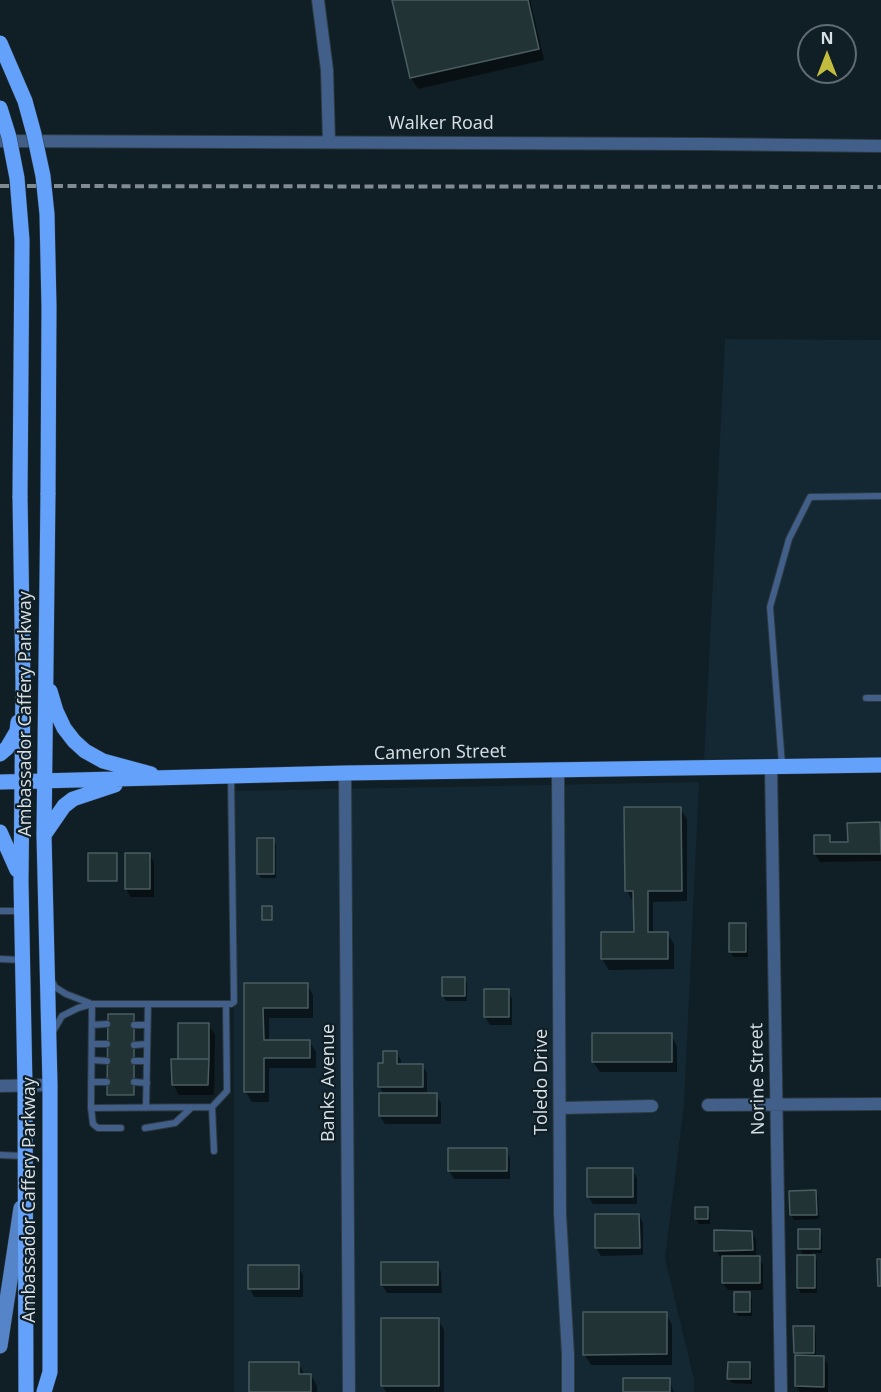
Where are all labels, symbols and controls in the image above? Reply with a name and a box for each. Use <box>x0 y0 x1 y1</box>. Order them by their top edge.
north arrow <box>797 24 857 84</box>
text: N <box>820 27 834 49</box>
street label: Walker Road <box>388 113 494 135</box>
street label: Ambassador Caffery Parkway <box>15 591 37 837</box>
street label: Cameron Street <box>374 741 506 765</box>
street label: Norine Street <box>746 1023 770 1135</box>
street label: Banks Avenue <box>318 1024 340 1142</box>
street label: Toledo Drive <box>531 1029 553 1135</box>
street label: Ambassador Caffery Parkway <box>19 1077 41 1323</box>

